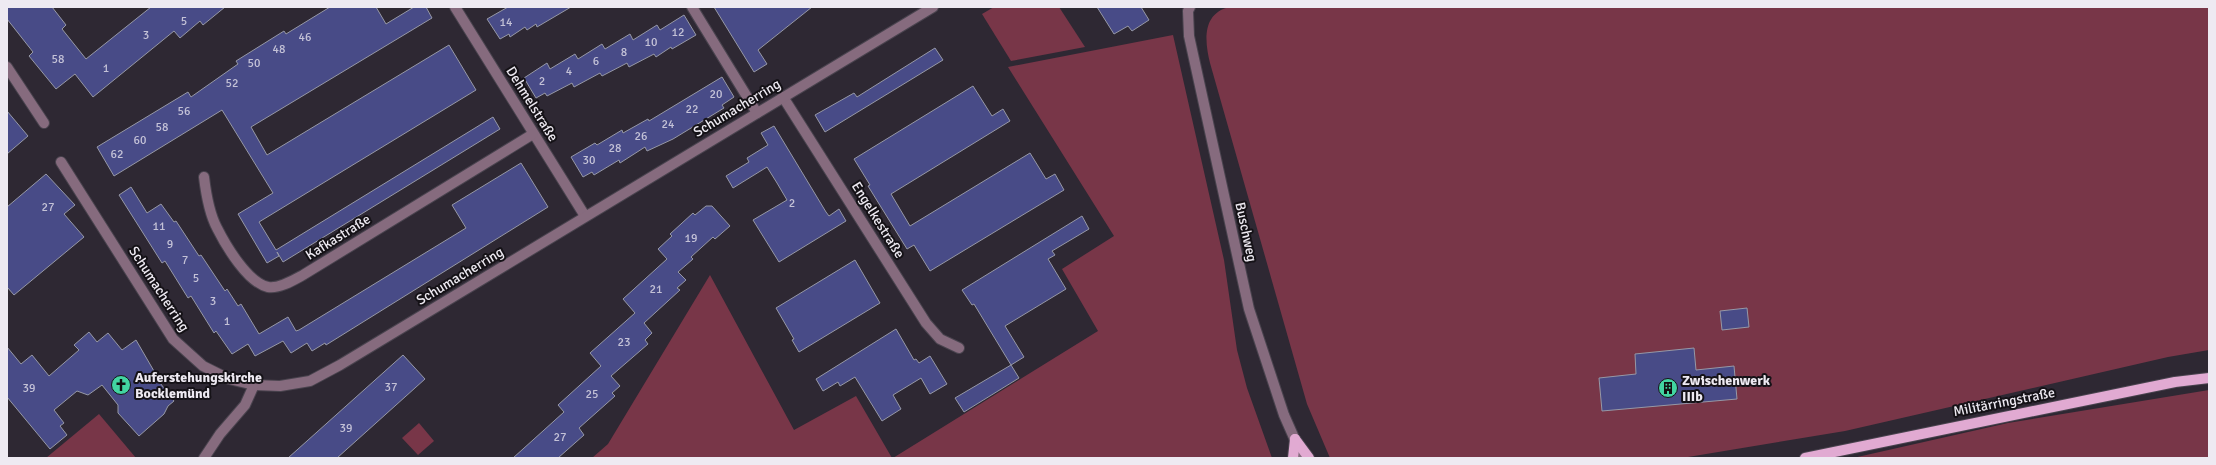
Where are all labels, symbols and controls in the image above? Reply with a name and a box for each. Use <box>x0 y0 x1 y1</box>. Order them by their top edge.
house number: 5 <box>181 14 187 29</box>
house number: 14 <box>500 15 513 30</box>
house number: 12 <box>672 25 684 40</box>
house number: 3 <box>143 28 149 43</box>
house number: 46 <box>299 30 311 45</box>
house number: 10 <box>645 35 657 50</box>
house number: 48 <box>273 42 285 57</box>
house number: 8 <box>621 45 627 60</box>
house number: 58 <box>52 52 64 67</box>
house number: 6 <box>593 54 599 69</box>
house number: 50 <box>248 56 260 71</box>
house number: 1 <box>103 61 109 76</box>
street label: Dehmelstraße <box>502 63 562 145</box>
house number: 4 <box>566 64 573 79</box>
house number: 2 <box>539 74 545 89</box>
street label: Schumacherring <box>690 75 784 141</box>
house number: 52 <box>226 76 238 91</box>
house number: 20 <box>710 87 722 102</box>
house number: 22 <box>686 102 698 117</box>
house number: 56 <box>178 104 190 119</box>
house number: 24 <box>662 117 675 132</box>
house number: 58 <box>156 120 168 135</box>
house number: 26 <box>635 129 647 144</box>
house number: 60 <box>134 133 146 148</box>
house number: 28 <box>609 141 621 156</box>
house number: 62 <box>111 147 123 162</box>
house number: 30 <box>583 153 595 168</box>
street label: Engelkestraße <box>848 179 908 261</box>
house number: 2 <box>789 196 795 211</box>
house number: 27 <box>42 200 54 215</box>
street label: Buschweg <box>1231 201 1261 263</box>
street label: Kafkastraße <box>302 210 374 264</box>
house number: 11 <box>153 219 165 234</box>
house number: 19 <box>685 231 697 246</box>
house number: 9 <box>167 237 173 252</box>
street label: Schumacherring <box>125 243 193 335</box>
street label: Schumacherring <box>413 243 507 309</box>
house number: 7 <box>182 253 188 268</box>
house number: 5 <box>193 271 199 286</box>
house number: 21 <box>650 282 662 297</box>
house number: 3 <box>210 294 216 309</box>
house number: 1 <box>224 314 230 329</box>
house number: 23 <box>618 335 630 350</box>
place label: Auferstehungskirche Bocklemünd <box>135 369 262 402</box>
place label: Zwischenwerk IIIb <box>1682 372 1771 405</box>
church icon: Auferstehungskirche Bocklemünd <box>110 374 132 396</box>
building icon: Zwischenwerk IIIb <box>1657 377 1679 399</box>
house number: 37 <box>385 380 397 395</box>
house number: 39 <box>23 381 35 396</box>
street label: Militärringstraße <box>1952 384 2056 420</box>
house number: 25 <box>586 387 598 402</box>
house number: 39 <box>340 421 352 436</box>
house number: 27 <box>554 430 566 445</box>

